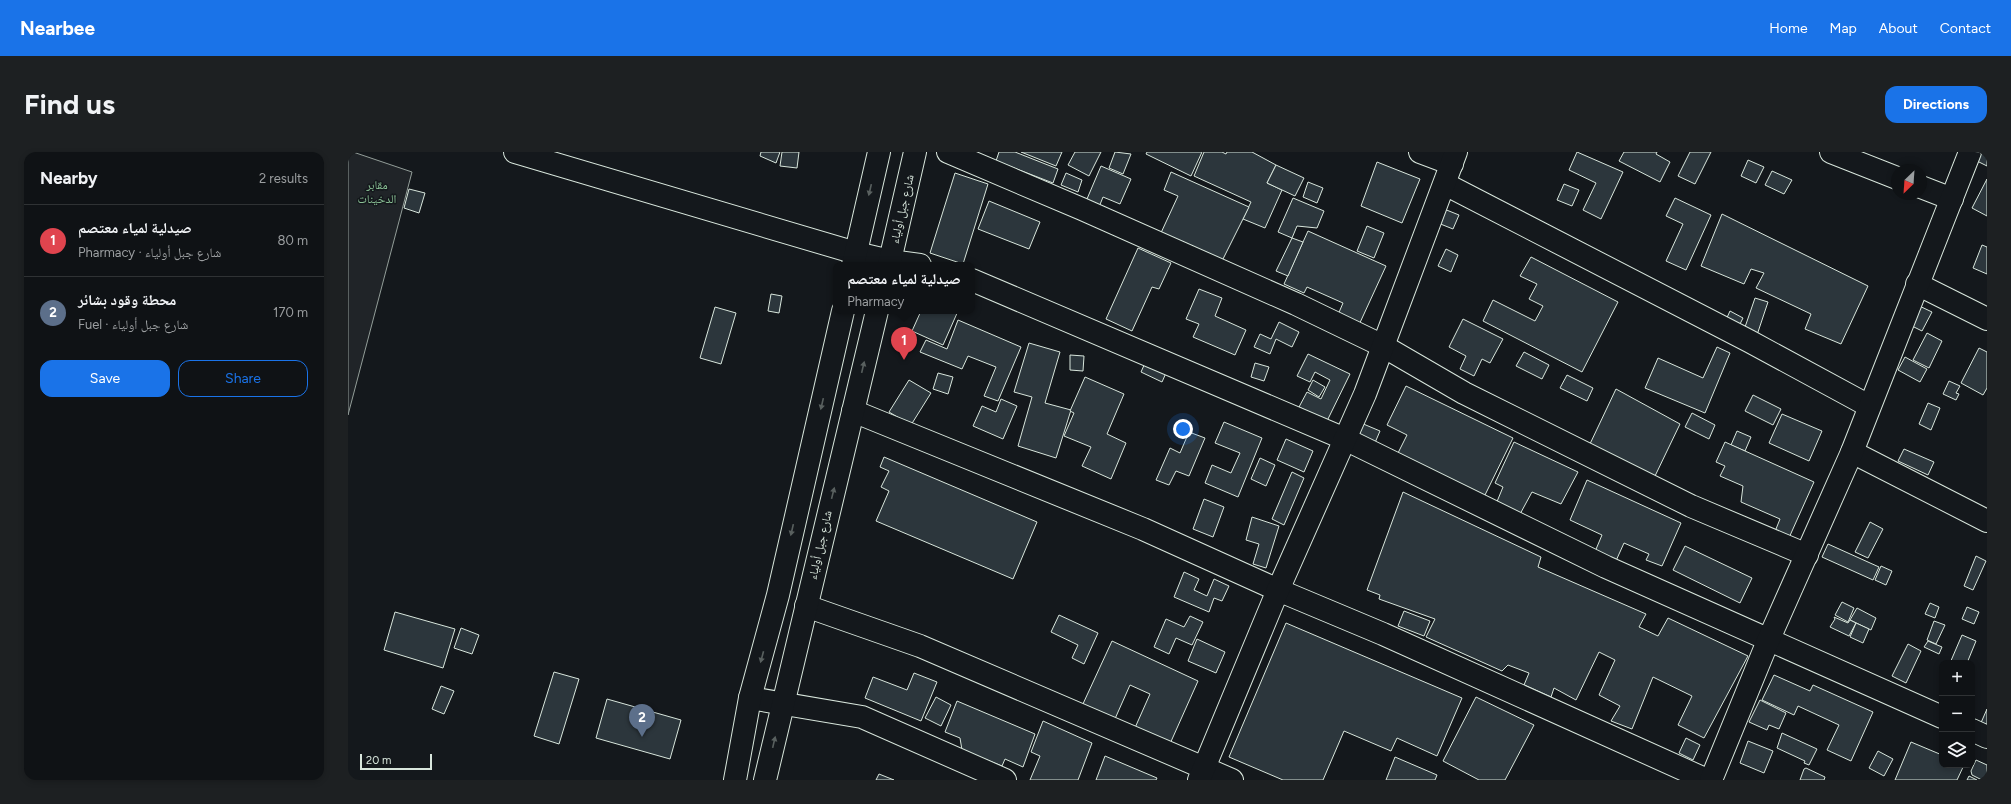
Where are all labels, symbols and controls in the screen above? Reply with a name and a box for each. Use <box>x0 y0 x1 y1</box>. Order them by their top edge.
text: Nearbee <box>20 17 95 40</box>
text: Home <box>1769 20 1808 37</box>
text: Map <box>1830 20 1857 37</box>
text: About <box>1879 20 1918 37</box>
text: Contact <box>1940 20 1991 37</box>
button: Directions <box>1885 86 1987 123</box>
text: Find us <box>24 87 115 121</box>
north arrow <box>1891 164 1927 200</box>
text: Nearby <box>40 168 98 188</box>
text: 2 results <box>259 171 308 186</box>
street label: شارع جبل أولياء <box>887 173 918 245</box>
park label: مقابر الدخينات <box>358 178 397 206</box>
one-way arrow <box>866 184 872 196</box>
text: صيدلية لمياء معتصم <box>78 219 192 237</box>
text: 1 <box>50 233 56 248</box>
text: 80 m <box>277 233 308 248</box>
text: Pharmacy · شارع جبل أولياء <box>78 245 221 260</box>
popup <box>833 262 975 314</box>
text: صيدلية لمياء معتصم <box>847 270 961 288</box>
text: محطة وقود بشائر <box>78 291 176 309</box>
text: Pharmacy <box>847 294 904 309</box>
text: 2 <box>49 305 57 320</box>
text: 170 m <box>273 305 308 320</box>
text: Fuel · شارع جبل أولياء <box>78 317 188 332</box>
pin: 1 <box>891 327 917 360</box>
button: Save <box>40 360 170 397</box>
button: Share <box>178 360 308 397</box>
one-way arrow <box>861 360 867 373</box>
one-way arrow <box>819 398 825 410</box>
your location <box>1173 419 1193 439</box>
one-way arrow <box>830 487 836 499</box>
street label: شارع جبل أولياء <box>805 509 836 581</box>
one-way arrow <box>789 524 795 536</box>
one-way arrow <box>759 651 765 663</box>
map controls <box>1939 660 1975 768</box>
button: + <box>1939 660 1975 696</box>
button: − <box>1939 696 1975 732</box>
pin: 2 <box>629 704 655 737</box>
button: layers <box>1939 732 1975 768</box>
one-way arrow <box>771 736 777 748</box>
scale bar <box>360 752 432 771</box>
text: 20 m <box>366 754 391 767</box>

